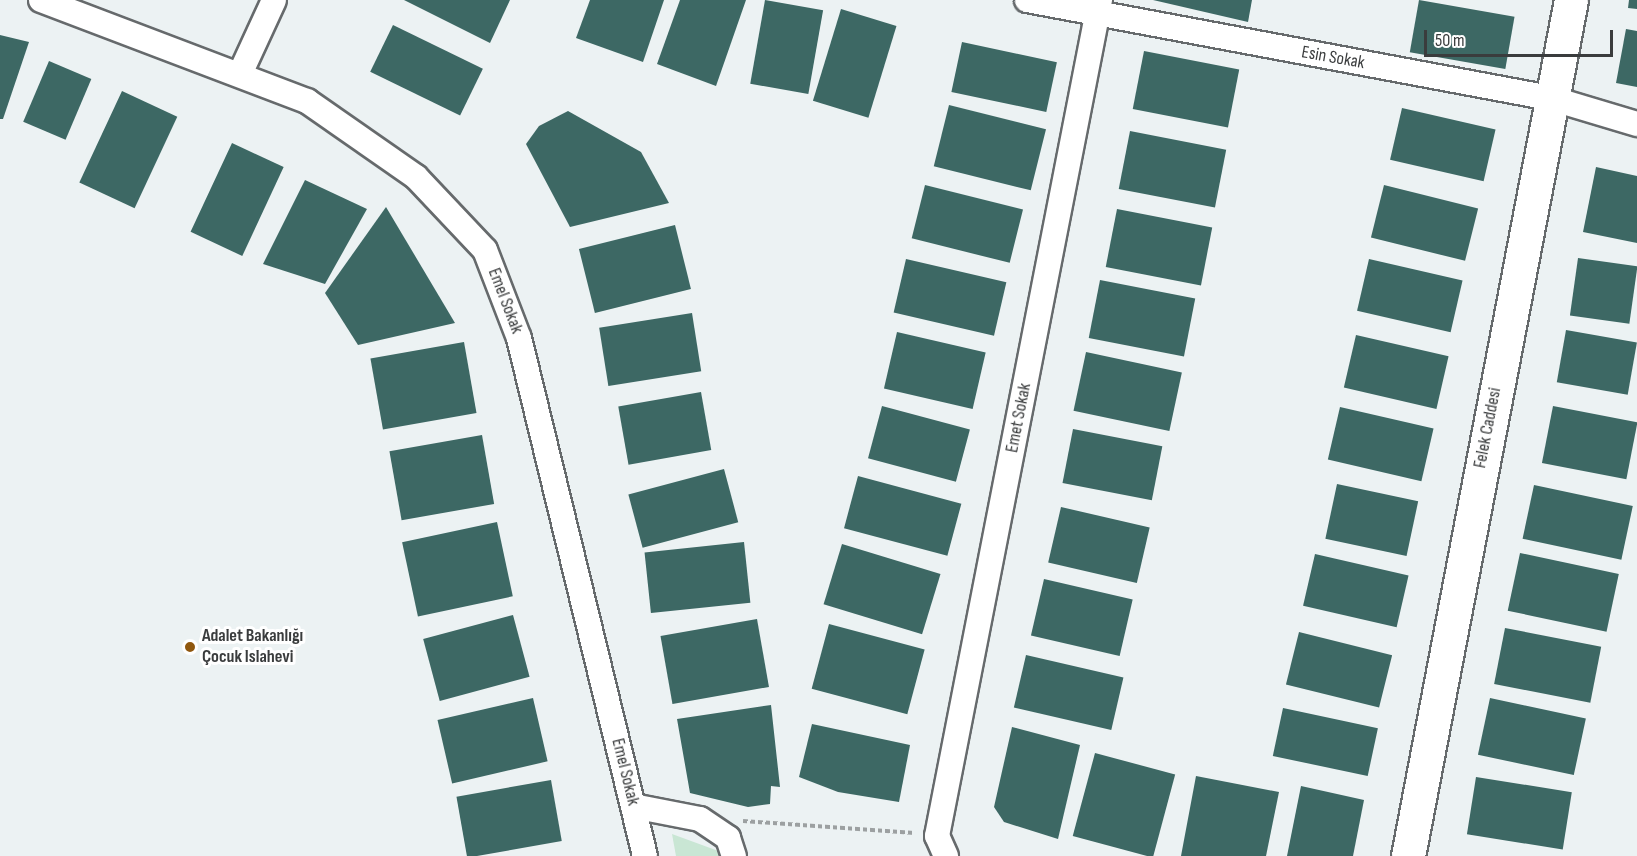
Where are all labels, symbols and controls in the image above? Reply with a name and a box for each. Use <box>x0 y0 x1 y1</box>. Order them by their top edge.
scale bar <box>1427 18 1616 56</box>
text: 50 m <box>1435 30 1465 51</box>
street label: Esin Sokak <box>1300 42 1366 74</box>
street label: Emel Sokak <box>483 265 527 337</box>
street label: Emet Sokak <box>1002 381 1036 455</box>
street label: Felek Caddesi <box>1470 386 1506 470</box>
place label: Adalet Bakanlığı Çocuk Islahevi <box>202 626 303 668</box>
marker: Adalet Bakanlığı Çocuk Islahevi <box>183 640 197 654</box>
street label: Emel Sokak <box>606 736 644 808</box>

